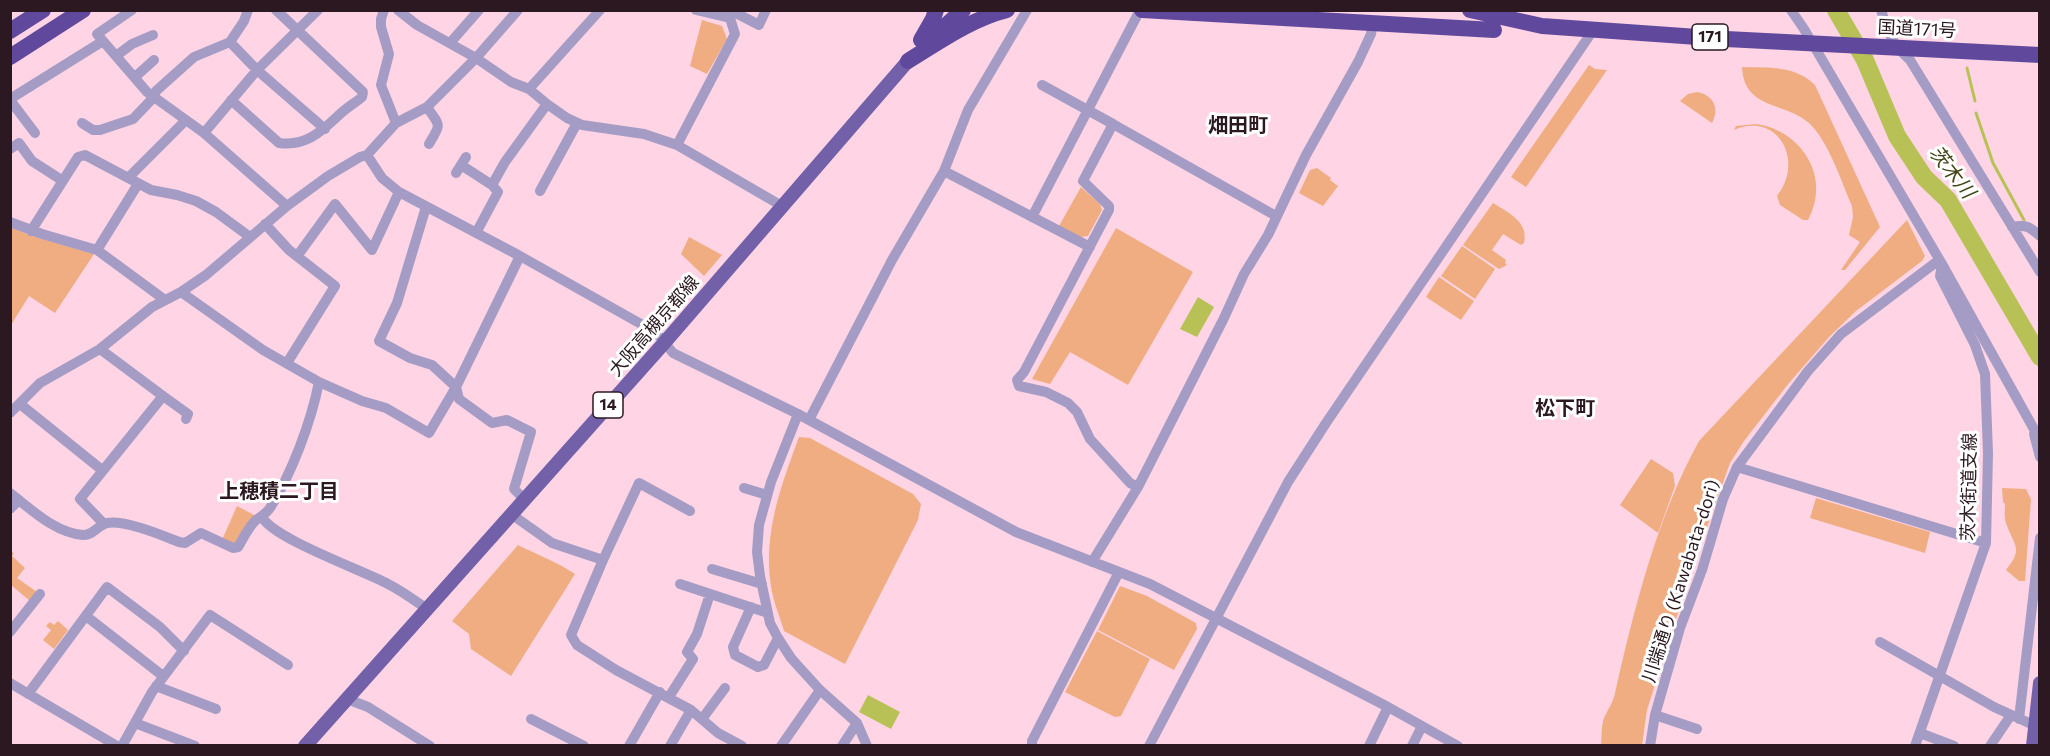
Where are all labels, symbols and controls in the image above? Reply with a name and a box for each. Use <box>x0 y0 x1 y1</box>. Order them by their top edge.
street label: 国道171号 <box>1877 16 1957 42</box>
road number: 171 <box>1692 24 1728 50</box>
district label: 畑田町 <box>1208 113 1268 137</box>
water label: 茨木川 <box>1924 141 1980 203</box>
street label: 大阪高槻京都線 <box>605 271 703 381</box>
road number: 14 <box>593 392 623 418</box>
district label: 松下町 <box>1535 396 1595 420</box>
street label: 茨木街道支線 <box>1957 433 1981 541</box>
street label: 川端通り (Kawabata-dori) <box>1638 477 1724 685</box>
district label: 上穂積二丁目 <box>219 479 339 503</box>

